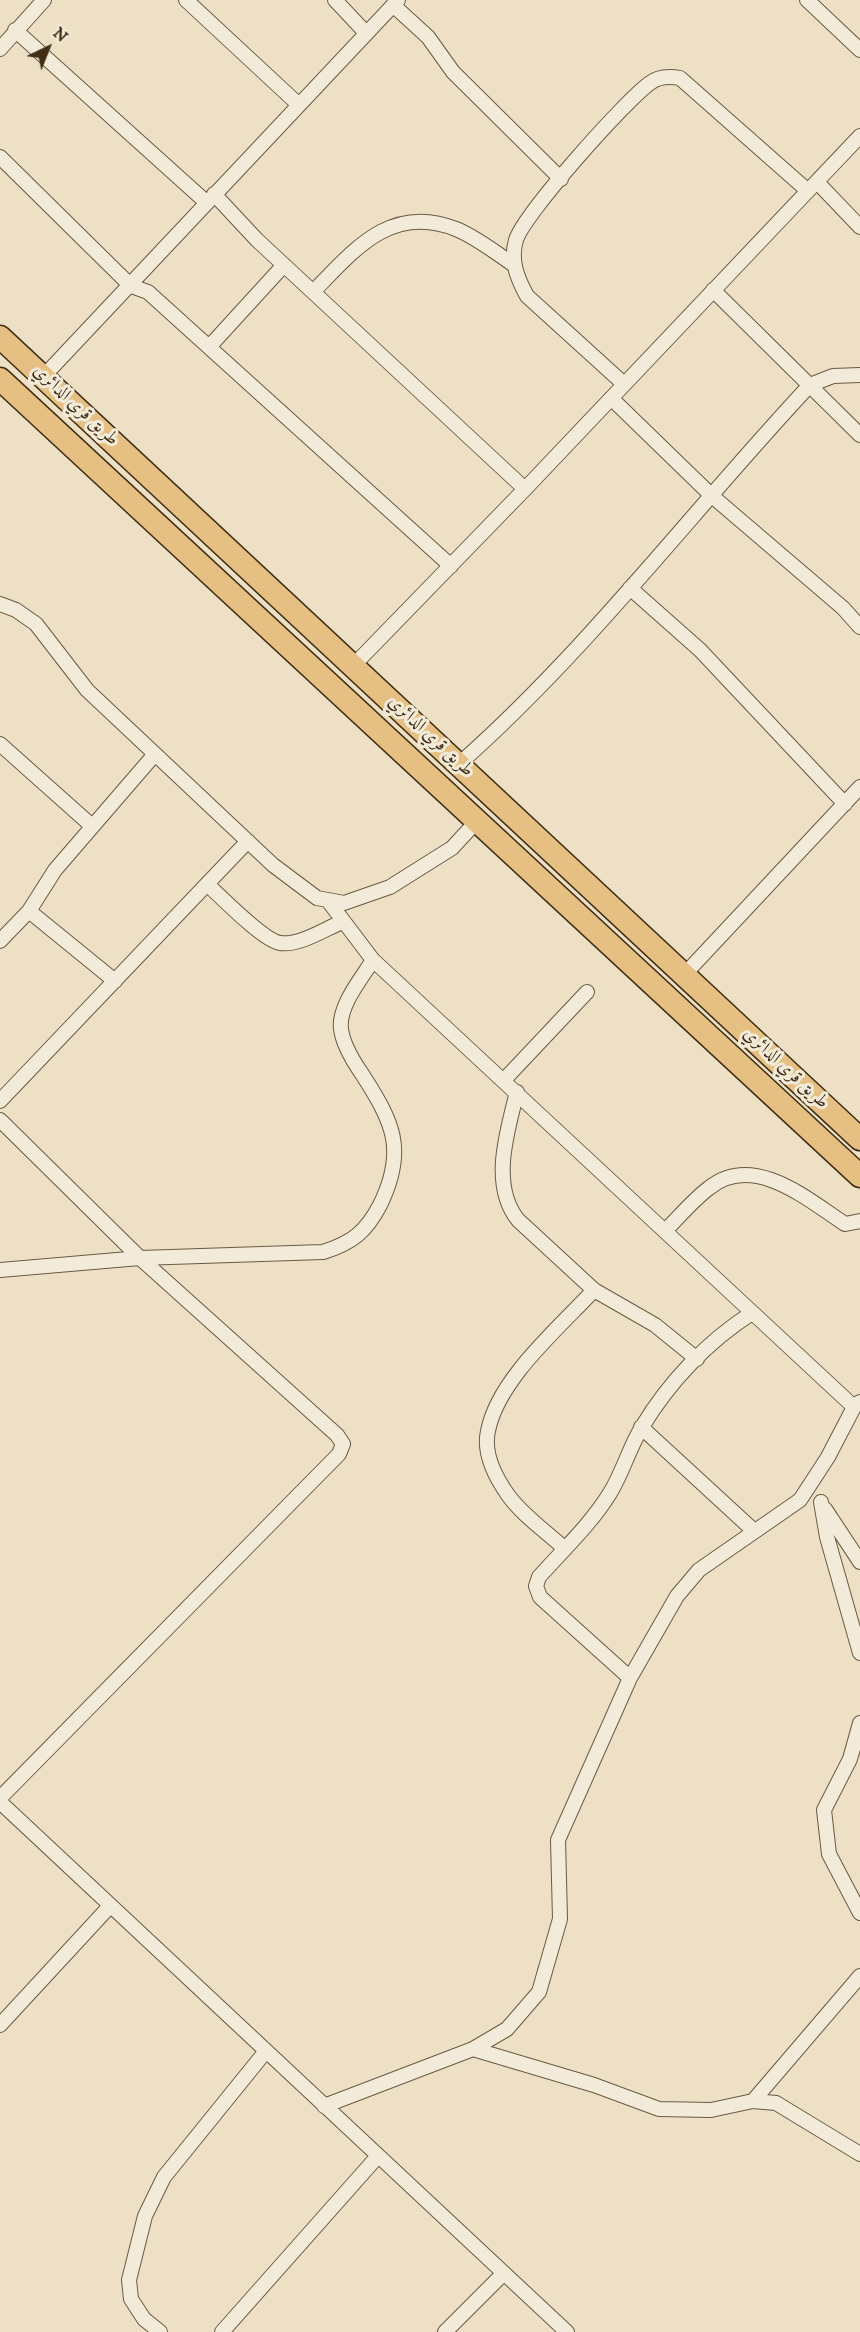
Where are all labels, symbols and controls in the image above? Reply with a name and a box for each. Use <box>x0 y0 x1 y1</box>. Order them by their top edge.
north arrow <box>18 18 78 78</box>
text: N <box>49 23 72 47</box>
street label: طريق قري الدائري <box>28 361 122 451</box>
street label: طريق قري الدائري <box>383 692 477 782</box>
street label: طريق قري الدائري <box>738 1024 832 1114</box>

